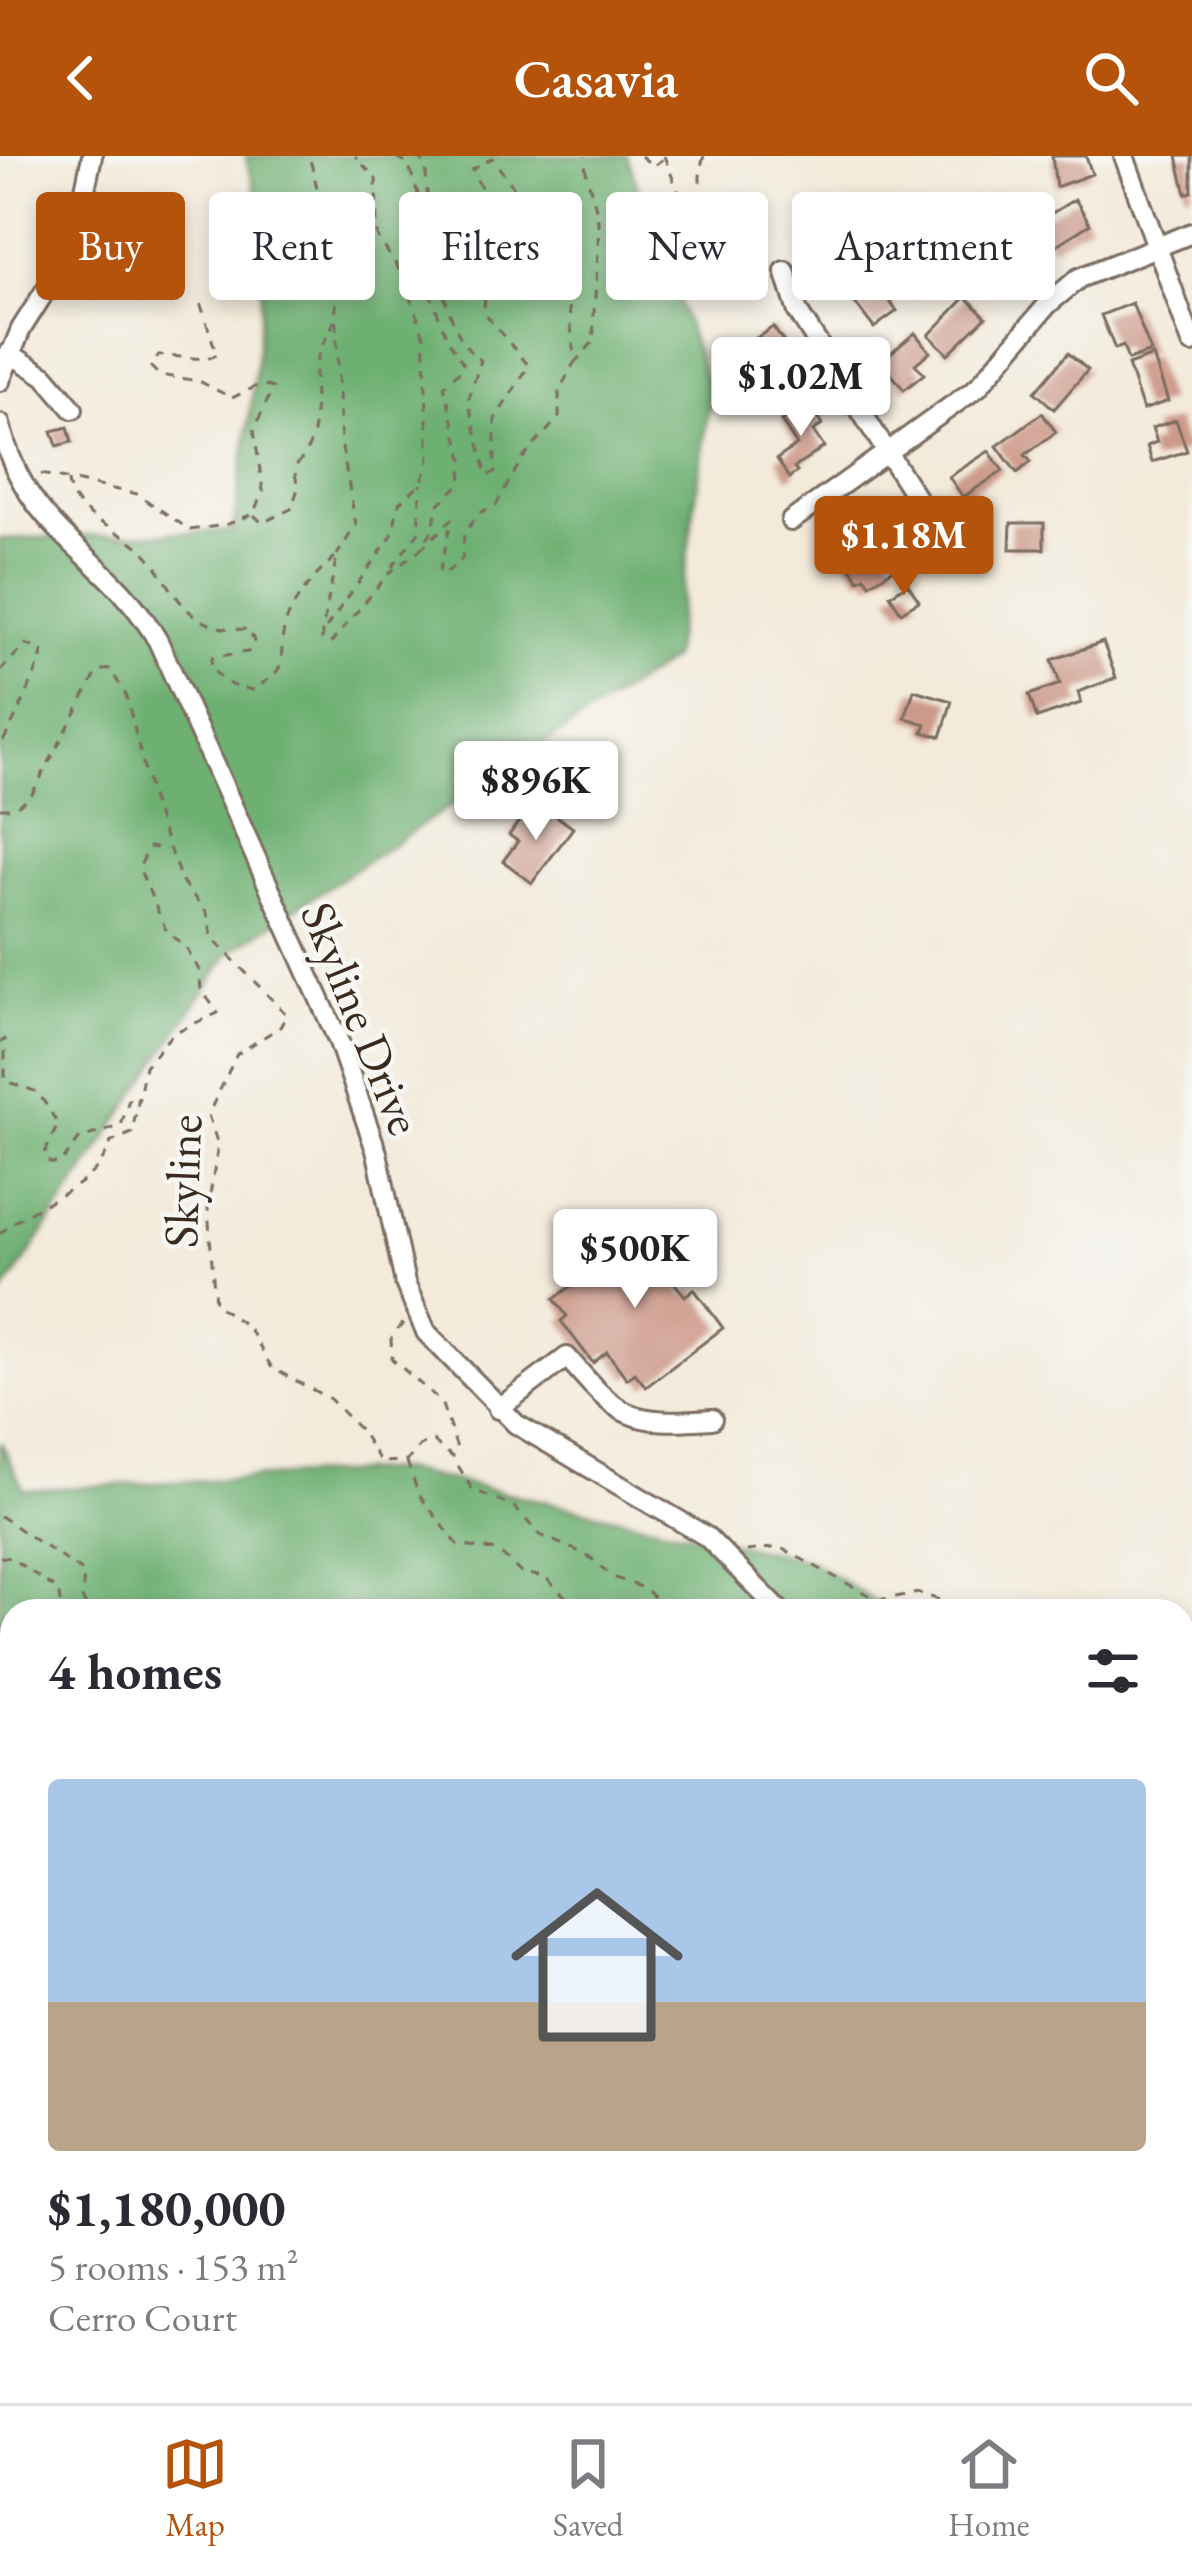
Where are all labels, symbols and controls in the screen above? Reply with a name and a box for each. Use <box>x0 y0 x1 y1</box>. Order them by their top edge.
text: Casavia <box>514 43 678 113</box>
icon: back <box>48 45 114 111</box>
icon: search <box>1078 45 1144 111</box>
chip: Buy <box>36 192 185 300</box>
chip: Rent <box>209 192 375 300</box>
chip: Filters <box>399 192 582 300</box>
chip: New <box>606 192 768 300</box>
chip: Apartment <box>792 192 1055 300</box>
pin: $1.02M <box>703 337 899 439</box>
text: $1.02M <box>738 350 864 401</box>
pin: $1.18M <box>806 496 1002 598</box>
text: $1.18M <box>841 509 967 560</box>
pin: $896K <box>452 741 620 843</box>
text: $896K <box>481 754 591 805</box>
street label: Skyline Drive <box>287 893 437 1143</box>
street label: Skyline <box>149 1113 215 1249</box>
pin: $500K <box>551 1209 719 1311</box>
text: $500K <box>580 1222 690 1273</box>
text: 4 homes <box>48 1638 222 1704</box>
icon: filters <box>1080 1638 1146 1704</box>
icon: home <box>489 1857 705 2073</box>
text: $1,180,000 <box>48 2175 286 2241</box>
text: 5 rooms · 153 m² <box>48 2241 299 2292</box>
text: Cerro Court <box>48 2292 237 2343</box>
tab: Map <box>162 2431 228 2546</box>
tab: Saved <box>553 2431 624 2546</box>
tab: Home <box>948 2431 1030 2546</box>

